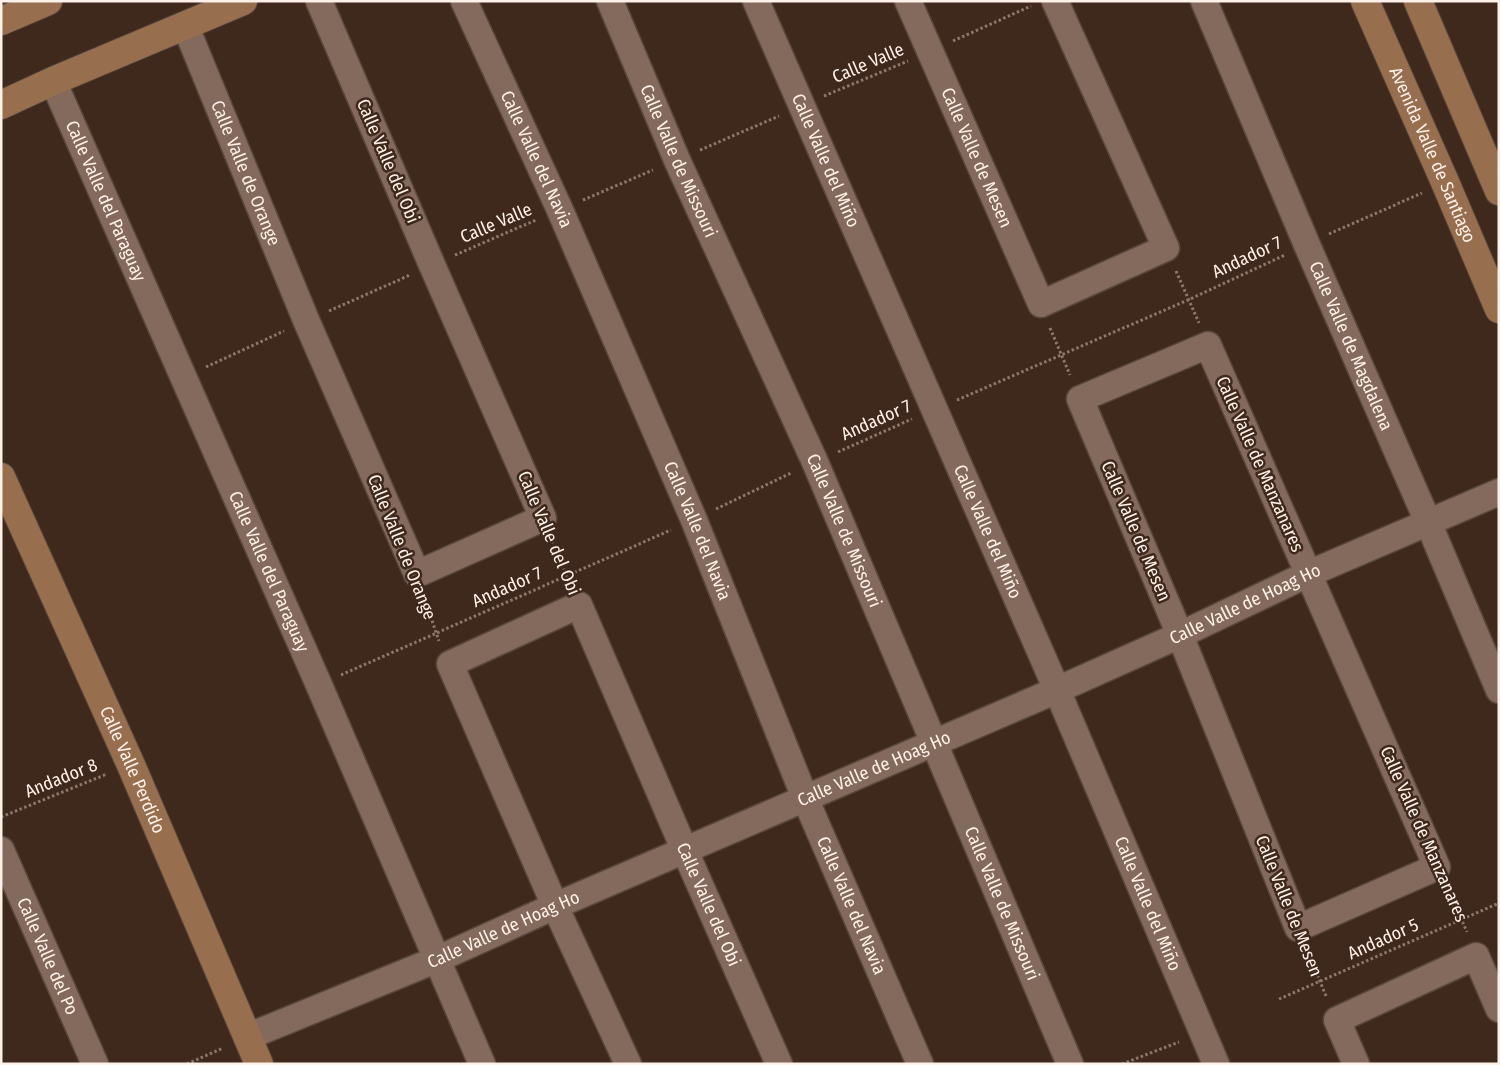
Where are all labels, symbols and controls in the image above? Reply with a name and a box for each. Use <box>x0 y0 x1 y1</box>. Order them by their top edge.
street label: Calle Valle <box>829 38 907 88</box>
street label: Avenida Valle de Santiago <box>1385 64 1481 246</box>
street label: Calle Valle de Missouri <box>635 81 722 241</box>
street label: Calle Valle de Mesen <box>936 84 1017 231</box>
street label: Calle Valle del Navia <box>496 87 576 231</box>
street label: Calle Valle del Miño <box>787 90 865 231</box>
street label: Calle Valle del Obi <box>352 96 424 226</box>
street label: Calle Valle de Orange <box>206 97 285 249</box>
street label: Calle Valle del Paraguay <box>61 117 151 285</box>
street label: Calle Valle <box>457 198 535 248</box>
street label: Andador 7 <box>1209 231 1285 283</box>
street label: Calle Valle de Magdalena <box>1304 258 1398 434</box>
street label: Calle Valle de Manzanares <box>1211 373 1309 556</box>
street label: Andador 7 <box>838 395 914 445</box>
street label: Calle Valle de Missouri <box>802 450 886 611</box>
street label: Calle Valle del Navia <box>659 458 736 604</box>
street label: Calle Valle de Mesen <box>1097 458 1175 604</box>
street label: Calle Valle del Miño <box>949 461 1027 602</box>
street label: Calle Valle del Obi <box>513 468 585 598</box>
street label: Calle Valle de Orange <box>363 471 441 623</box>
street label: Calle Valle del Paraguay <box>224 488 314 655</box>
street label: Calle Valle de Hoag Ho <box>1166 559 1324 649</box>
street label: Andador 7 <box>469 562 545 612</box>
street label: Calle Valle Perdido <box>95 703 170 837</box>
street label: Calle Valle de Hoag Ho <box>794 726 954 811</box>
street label: Calle Valle de Manzanares <box>1375 743 1473 926</box>
street label: Andador 8 <box>22 754 100 802</box>
street label: Calle Valle de Missouri <box>960 823 1044 984</box>
street label: Calle Valle de Mesen <box>1251 832 1327 980</box>
street label: Calle Valle del Navia <box>812 833 891 978</box>
street label: Calle Valle del Miño <box>1110 833 1186 974</box>
street label: Calle Valle del Obi <box>672 839 745 970</box>
street label: Calle Valle de Hoag Ho <box>424 886 583 973</box>
street label: Calle Valle del Po <box>12 894 83 1018</box>
street label: Andador 5 <box>1344 914 1422 964</box>

